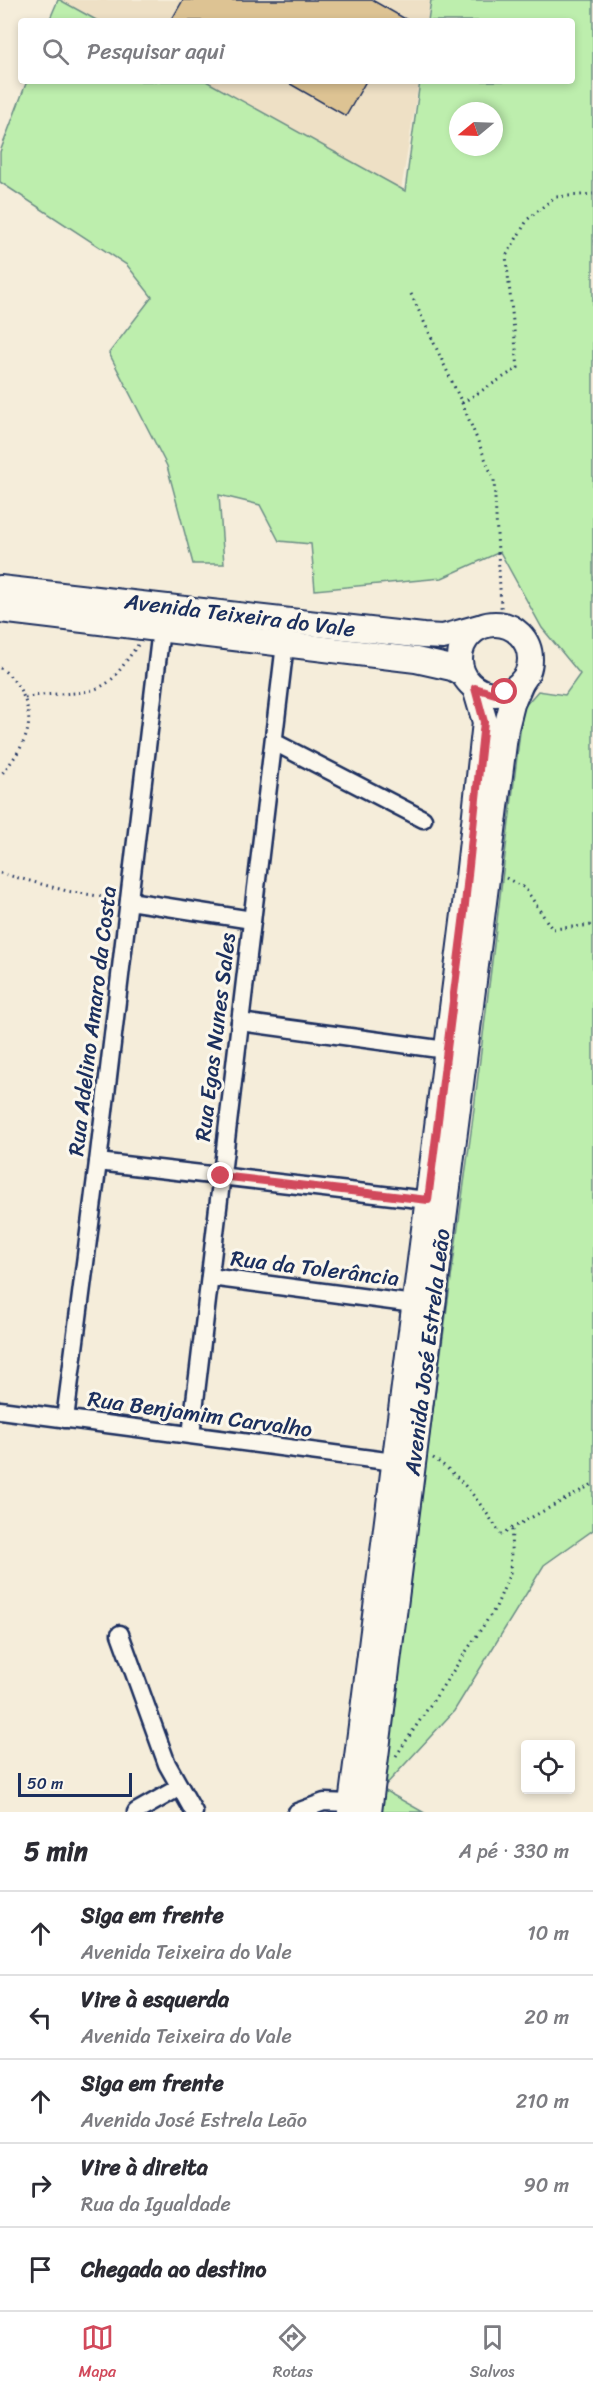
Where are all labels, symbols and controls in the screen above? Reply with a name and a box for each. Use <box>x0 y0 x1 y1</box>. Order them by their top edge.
search box <box>18 18 575 84</box>
text: Pesquisar aqui <box>87 32 225 71</box>
icon: search <box>39 35 72 68</box>
north arrow <box>449 102 503 156</box>
street label: Avenida Teixeira do Vale <box>122 581 357 648</box>
route start <box>491 678 517 704</box>
street label: Rua Adelino Amaro da Costa <box>56 884 128 1158</box>
street label: Rua Egas Nunes Sales <box>183 931 247 1143</box>
route end <box>207 1162 233 1188</box>
street label: Avenida José Estrela Leão <box>392 1226 461 1479</box>
street label: Rua da Tolerância <box>229 1238 401 1298</box>
street label: Rua Benjamim Carvalho <box>85 1379 315 1449</box>
map controls <box>521 1740 575 1794</box>
button: locate <box>521 1740 575 1794</box>
text: 50 m <box>27 1769 63 1798</box>
scale bar <box>18 1770 132 1798</box>
text: 5 min <box>24 1828 88 1874</box>
text: A pé · 330 m <box>459 1834 569 1869</box>
text: Siga em frente <box>81 1896 224 1935</box>
text: 10 m <box>527 1916 569 1951</box>
icon: ahead <box>24 1917 57 1950</box>
text: Avenida Teixeira do Vale <box>81 1935 292 1970</box>
text: Vire à esquerda <box>81 1980 229 2019</box>
text: 20 m <box>524 2000 569 2035</box>
icon: left <box>24 2001 57 2034</box>
text: Avenida Teixeira do Vale <box>81 2019 292 2054</box>
text: Siga em frente <box>81 2064 224 2103</box>
text: 210 m <box>516 2084 569 2119</box>
icon: ahead <box>24 2085 57 2118</box>
text: Avenida José Estrela Leão <box>81 2103 307 2138</box>
text: Vire à direita <box>81 2148 208 2187</box>
text: 90 m <box>524 2168 569 2203</box>
icon: right <box>24 2169 57 2202</box>
text: Rua da Igualdade <box>81 2187 231 2222</box>
text: Chegada ao destino <box>81 2250 266 2289</box>
icon: arrive <box>24 2253 57 2286</box>
tab: Mapa <box>78 2321 116 2386</box>
tab: Rotas <box>273 2321 313 2386</box>
tab: Salvos <box>470 2321 515 2386</box>

